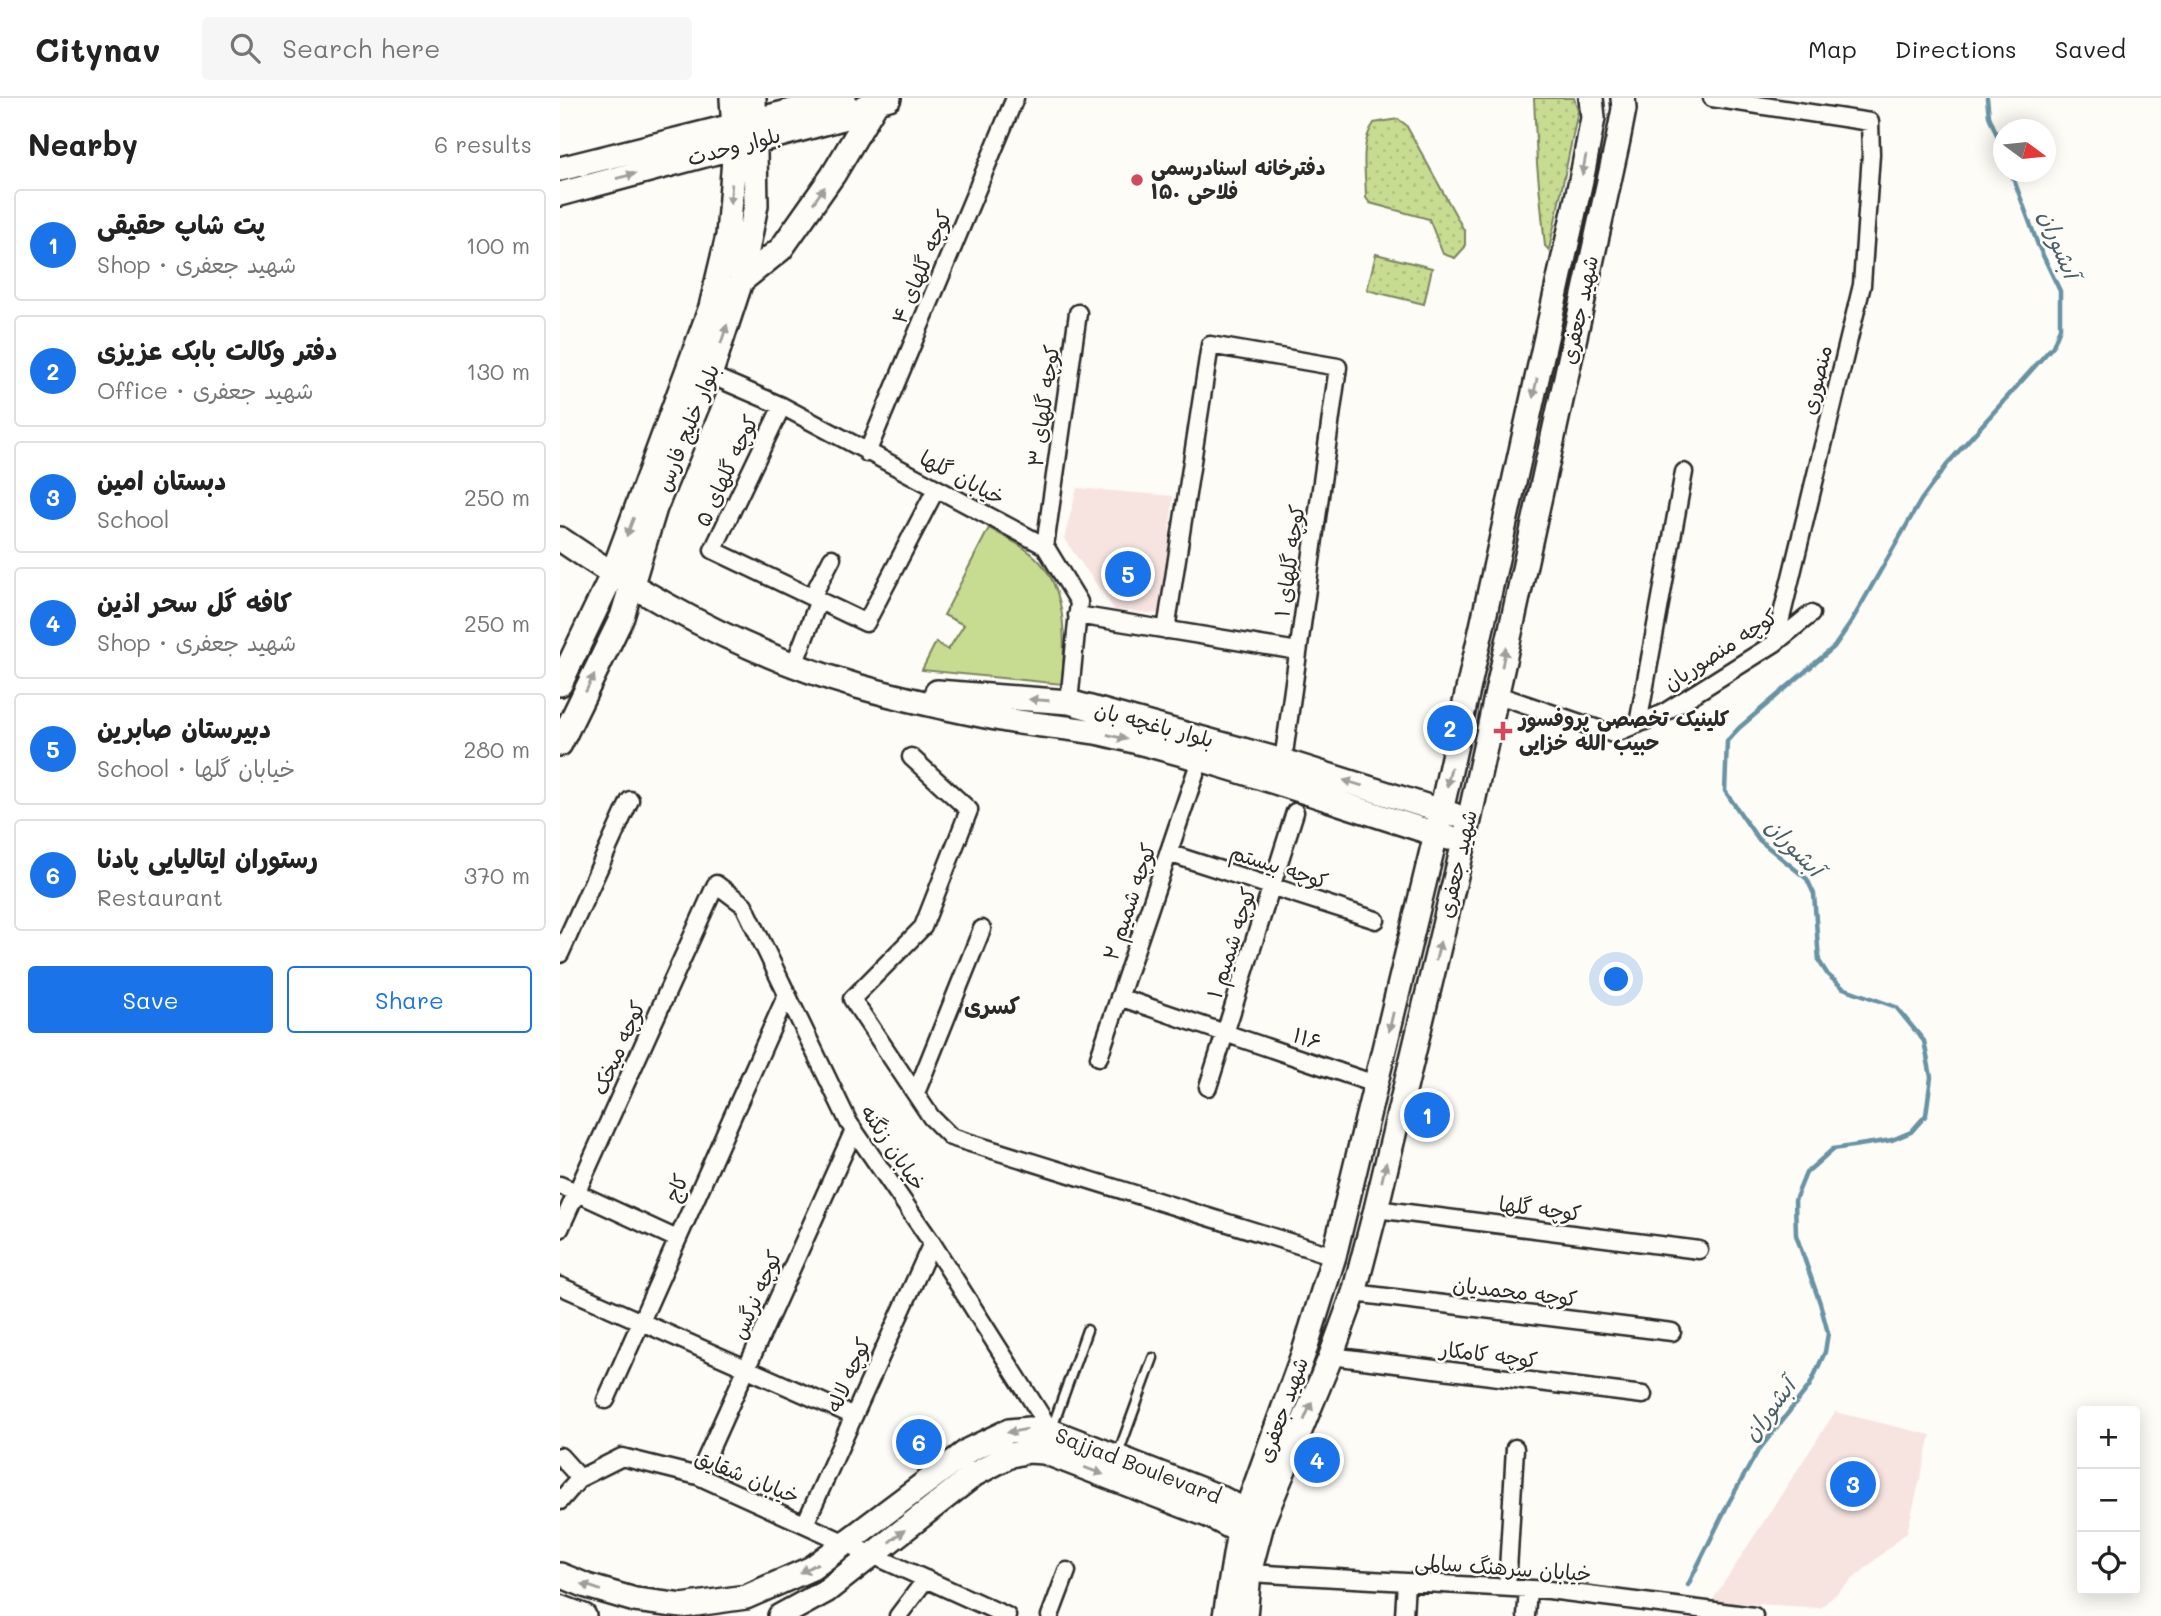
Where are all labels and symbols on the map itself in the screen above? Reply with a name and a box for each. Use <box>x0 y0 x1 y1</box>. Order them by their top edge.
north arrow <box>1993 119 2056 182</box>
street label: بلوار وحدت <box>684 120 783 172</box>
place label: دفترخانه اسنادرسمی ۱۵۰ فلاحی <box>1151 153 1325 205</box>
one-way arrow <box>1578 154 1589 176</box>
one-way arrow <box>615 170 637 181</box>
marker: دفترخانه اسنادرسمی ۱۵۰ فلاحی <box>1129 172 1145 188</box>
one-way arrow <box>725 183 736 205</box>
one-way arrow <box>812 186 826 204</box>
street label: کوچه گلهای ۴ <box>884 205 958 328</box>
water label: آبشوران <box>2032 205 2089 288</box>
street label: شهید جعفری <box>1554 253 1603 366</box>
one-way arrow <box>719 323 730 344</box>
street label: منصوری <box>1794 342 1838 417</box>
street label: کوچه گلهای ۳ <box>1021 343 1065 469</box>
street label: بلوار خلیج فارس <box>649 360 726 496</box>
one-way arrow <box>1529 377 1540 399</box>
street label: کوچه گلهای ۵ <box>688 410 764 531</box>
street label: خیابان گلها <box>915 443 1010 511</box>
street label: کوچه گلهای ۱ <box>1267 503 1311 619</box>
one-way arrow <box>624 517 635 538</box>
pin: 5 <box>1105 548 1151 600</box>
street label: کوچه منصوریان <box>1658 602 1783 697</box>
one-way arrow <box>1498 646 1509 668</box>
one-way arrow <box>584 673 596 693</box>
one-way arrow <box>1028 694 1050 705</box>
street label: بلوار باغچه بان <box>1092 695 1217 753</box>
pin: 2 <box>1427 702 1473 754</box>
place label: کلینیک تخصصی پروفسور حبیب الله خزایی <box>1517 704 1730 756</box>
marker: کلینیک تخصصی پروفسور حبیب الله خزایی <box>1493 721 1513 741</box>
one-way arrow <box>1106 733 1127 743</box>
one-way arrow <box>1443 766 1454 788</box>
one-way arrow <box>1342 778 1363 788</box>
street label: شهید جعفری <box>1431 807 1482 920</box>
water label: آبشوران <box>1759 810 1834 887</box>
street label: کوچه بیستم <box>1226 837 1332 898</box>
street label: کوچه شمیم ۲ <box>1096 839 1165 965</box>
street label: کوچه شمیم ۱ <box>1200 883 1265 1003</box>
one-way arrow <box>1433 940 1444 962</box>
your location <box>1599 962 1633 996</box>
district label: کسری <box>964 990 1021 1020</box>
street label: کوچه میخک <box>585 996 651 1099</box>
one-way arrow <box>1385 1011 1396 1033</box>
street label: ۱۱۶ <box>1290 1020 1325 1055</box>
pin: 1 <box>1404 1089 1450 1141</box>
street label: خیابان زنگنه <box>855 1099 933 1196</box>
one-way arrow <box>1379 1161 1390 1183</box>
street label: کاج <box>658 1169 695 1206</box>
street label: کوچه گلها <box>1497 1189 1583 1227</box>
street label: کوچه نرگس <box>724 1246 788 1344</box>
street label: کوچه محمدیان <box>1451 1269 1579 1313</box>
street label: کوچه لاله <box>819 1333 877 1416</box>
street label: کوچه کامکار <box>1437 1334 1539 1374</box>
street label: شهید جعفری <box>1250 1353 1313 1466</box>
water label: آبشوران <box>1735 1367 1806 1447</box>
one-way arrow <box>1302 1401 1313 1422</box>
pin: 6 <box>896 1416 942 1468</box>
street label: Sajjad Boulevard <box>1052 1421 1225 1509</box>
one-way arrow <box>1006 1426 1028 1437</box>
pin: 4 <box>1294 1434 1340 1486</box>
street label: خیابان شقایق <box>691 1442 804 1510</box>
pin: 3 <box>1830 1458 1876 1510</box>
one-way arrow <box>1083 1466 1104 1477</box>
one-way arrow <box>887 1529 905 1544</box>
street label: خیابان سرهنگ سالمی <box>1414 1547 1592 1588</box>
one-way arrow <box>799 1562 818 1574</box>
one-way arrow <box>580 1581 601 1592</box>

